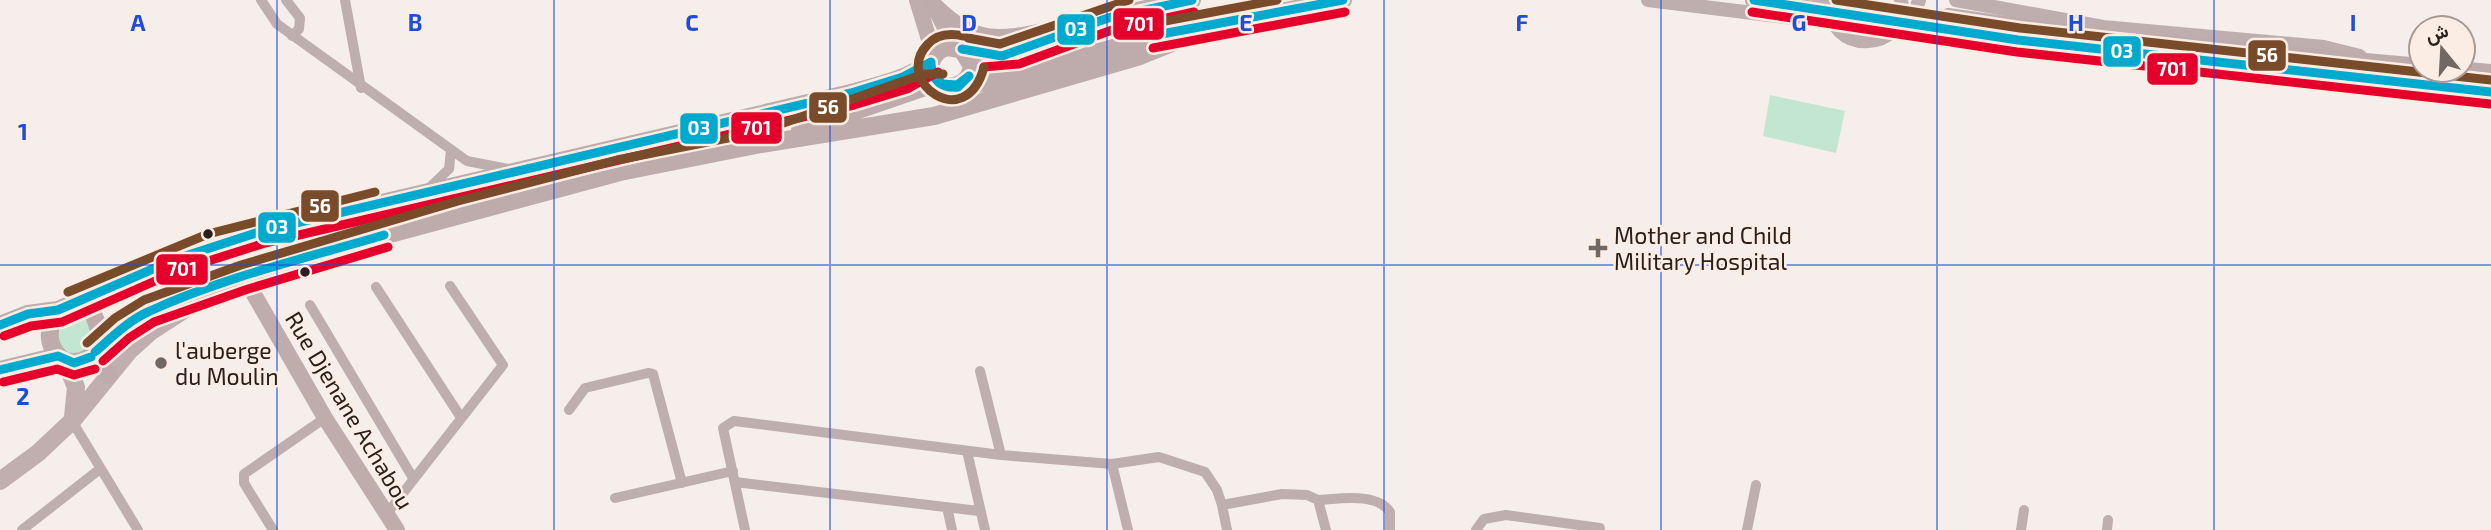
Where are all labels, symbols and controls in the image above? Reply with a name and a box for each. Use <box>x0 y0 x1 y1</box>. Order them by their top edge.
line badge: 701 <box>1112 7 1165 41</box>
text: A <box>130 8 146 36</box>
text: B <box>408 8 422 36</box>
text: C <box>685 8 699 36</box>
text: D <box>961 8 977 36</box>
text: E <box>1239 8 1253 36</box>
text: F <box>1516 8 1529 36</box>
text: G <box>1792 8 1806 36</box>
text: H <box>2068 8 2084 36</box>
text: I <box>2350 8 2356 36</box>
text: 701 <box>1124 12 1154 35</box>
line badge: 03 <box>1056 13 1096 46</box>
north arrow <box>2407 14 2477 84</box>
text: 03 <box>1065 17 1087 40</box>
text: ش <box>2422 18 2451 48</box>
line badge: 03 <box>2102 35 2142 68</box>
text: 03 <box>2111 39 2133 62</box>
line badge: 56 <box>2247 39 2287 72</box>
text: 56 <box>2256 43 2278 66</box>
line badge: 701 <box>2146 52 2199 86</box>
text: 701 <box>2157 57 2187 80</box>
line badge: 56 <box>808 91 848 124</box>
text: 56 <box>817 95 839 118</box>
line badge: 701 <box>730 111 783 145</box>
line badge: 03 <box>679 112 719 145</box>
text: 03 <box>688 116 710 139</box>
text: 701 <box>741 116 771 139</box>
text: 1 <box>18 117 28 145</box>
line badge: 56 <box>300 189 340 223</box>
text: 56 <box>309 194 331 217</box>
line badge: 03 <box>257 211 297 244</box>
text: 03 <box>266 215 288 238</box>
place label: Mother and Child Military Hospital <box>1614 221 1792 275</box>
unlabelled marker <box>201 227 215 241</box>
marker: Mother and Child Military Hospital <box>1588 238 1608 258</box>
line badge: 701 <box>155 253 209 286</box>
text: 701 <box>167 257 197 280</box>
unlabelled marker <box>298 265 312 279</box>
street label: Rue Djenane Achabou <box>280 306 420 514</box>
place label: l'auberge du Moulin <box>175 336 279 390</box>
marker: l'auberge du Moulin <box>153 355 169 371</box>
text: 2 <box>16 382 30 410</box>

